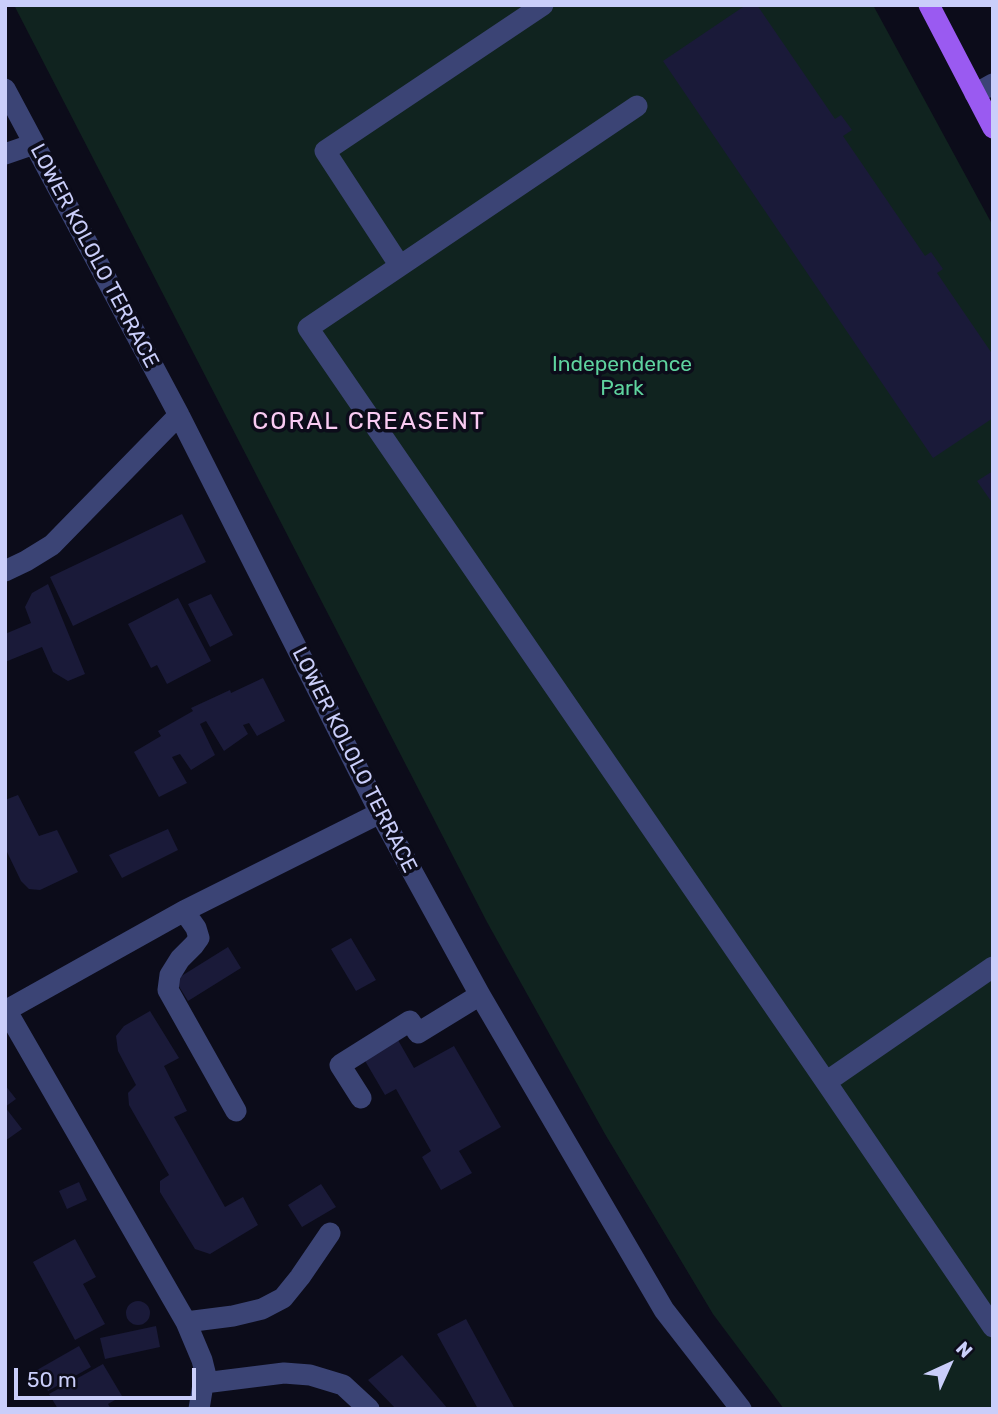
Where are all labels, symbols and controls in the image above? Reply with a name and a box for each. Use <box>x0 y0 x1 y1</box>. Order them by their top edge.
street label: LOWER KOLOLO TERRACE <box>24 140 164 372</box>
park label: Independence Park <box>552 352 692 402</box>
district label: CORAL CREASENT <box>254 408 484 436</box>
street label: LOWER KOLOLO TERRACE <box>286 643 422 877</box>
north arrow <box>914 1330 984 1400</box>
text: N <box>951 1337 977 1363</box>
scale bar <box>18 1354 200 1398</box>
text: 50 m <box>27 1367 77 1392</box>

